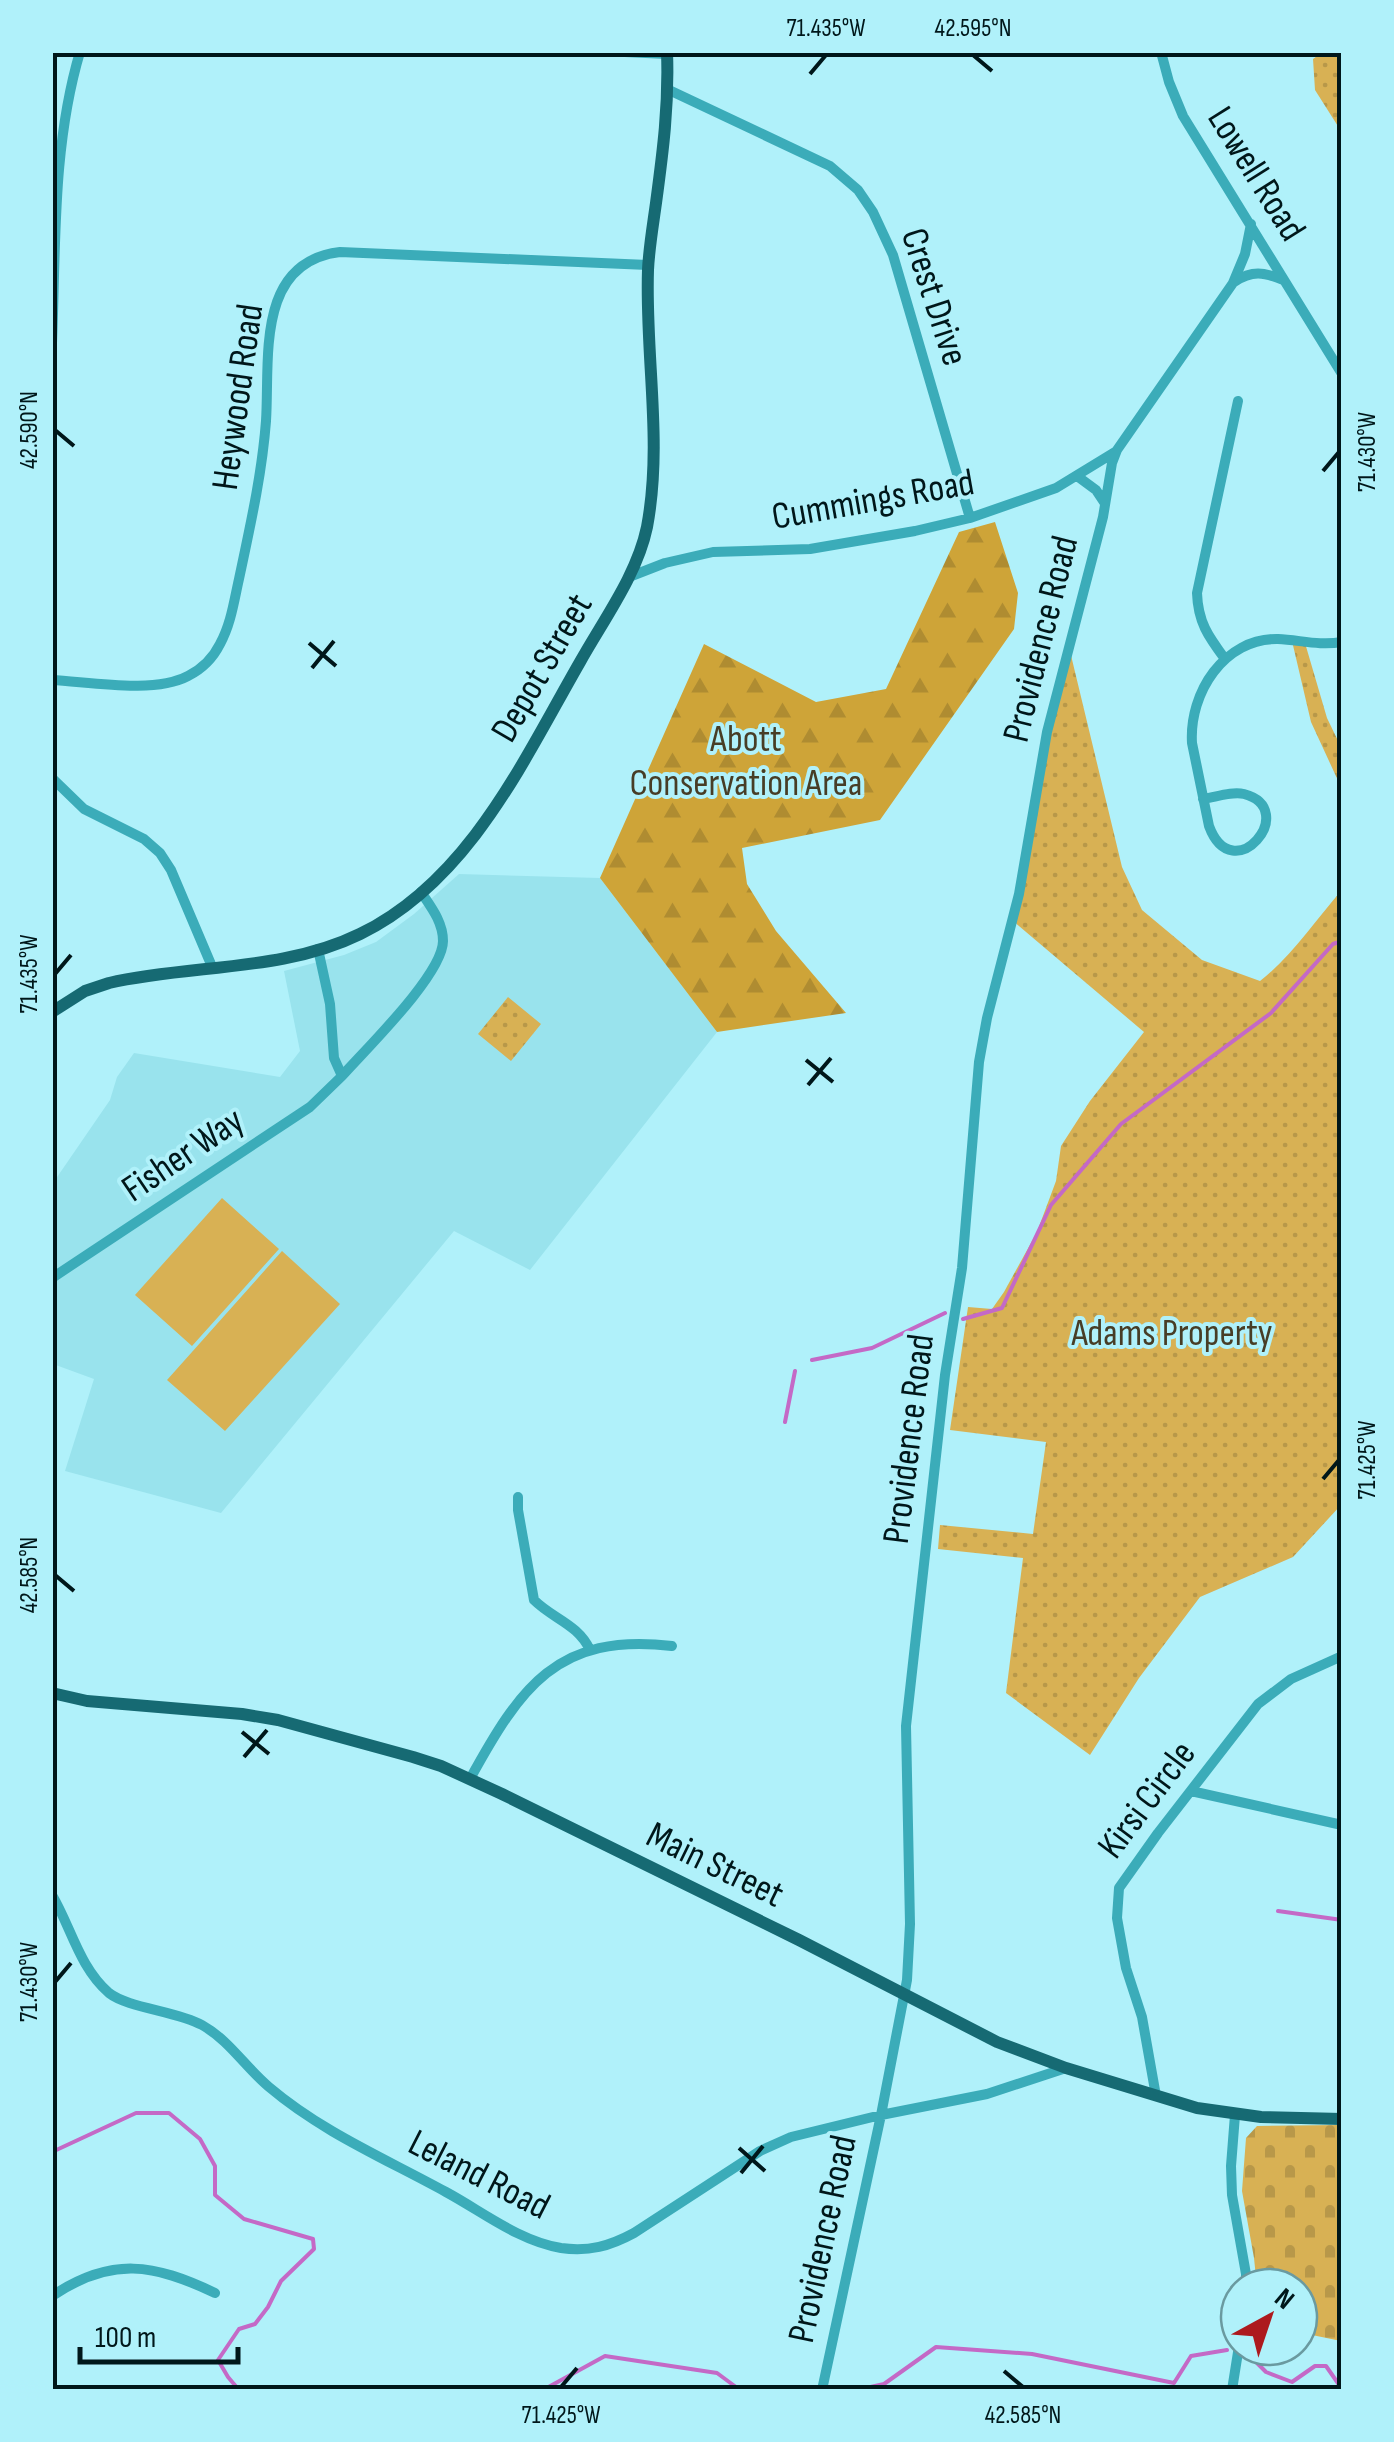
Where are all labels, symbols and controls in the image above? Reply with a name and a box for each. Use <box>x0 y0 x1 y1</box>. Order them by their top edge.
text: 71.435°W <box>787 13 865 44</box>
text: 42.595°N <box>935 13 1011 44</box>
street label: Lowell Road <box>1197 99 1315 249</box>
street label: Crest Drive <box>891 223 977 371</box>
street label: Heywood Road <box>203 301 273 493</box>
text: 42.590°N <box>14 391 45 469</box>
text: 71.430°W <box>1352 412 1383 492</box>
street label: Cummings Road <box>768 460 978 540</box>
street label: Providence Road <box>994 531 1088 747</box>
street label: Depot Street <box>482 586 602 750</box>
park label: Abott Conservation Area <box>630 717 862 806</box>
text: 71.435°W <box>14 935 45 1013</box>
street label: Fisher Way <box>114 1098 253 1212</box>
park label: Adams Property <box>1070 1311 1273 1356</box>
street label: Providence Road <box>874 1332 944 1546</box>
text: 71.425°W <box>1352 1421 1383 1499</box>
text: 42.585°N <box>14 1537 45 1613</box>
street label: Kirsi Circle <box>1088 1733 1206 1867</box>
street label: Main Street <box>639 1813 791 1917</box>
text: 71.430°W <box>14 1942 45 2022</box>
street label: Leland Road <box>401 2120 557 2230</box>
street label: Providence Road <box>779 2131 867 2347</box>
north arrow <box>1219 2267 1319 2367</box>
text: N <box>1268 2282 1300 2316</box>
scale bar <box>80 2302 238 2364</box>
text: 100 m <box>95 2320 156 2356</box>
text: 71.425°W <box>522 2400 600 2431</box>
text: 42.585°N <box>985 2400 1061 2431</box>

